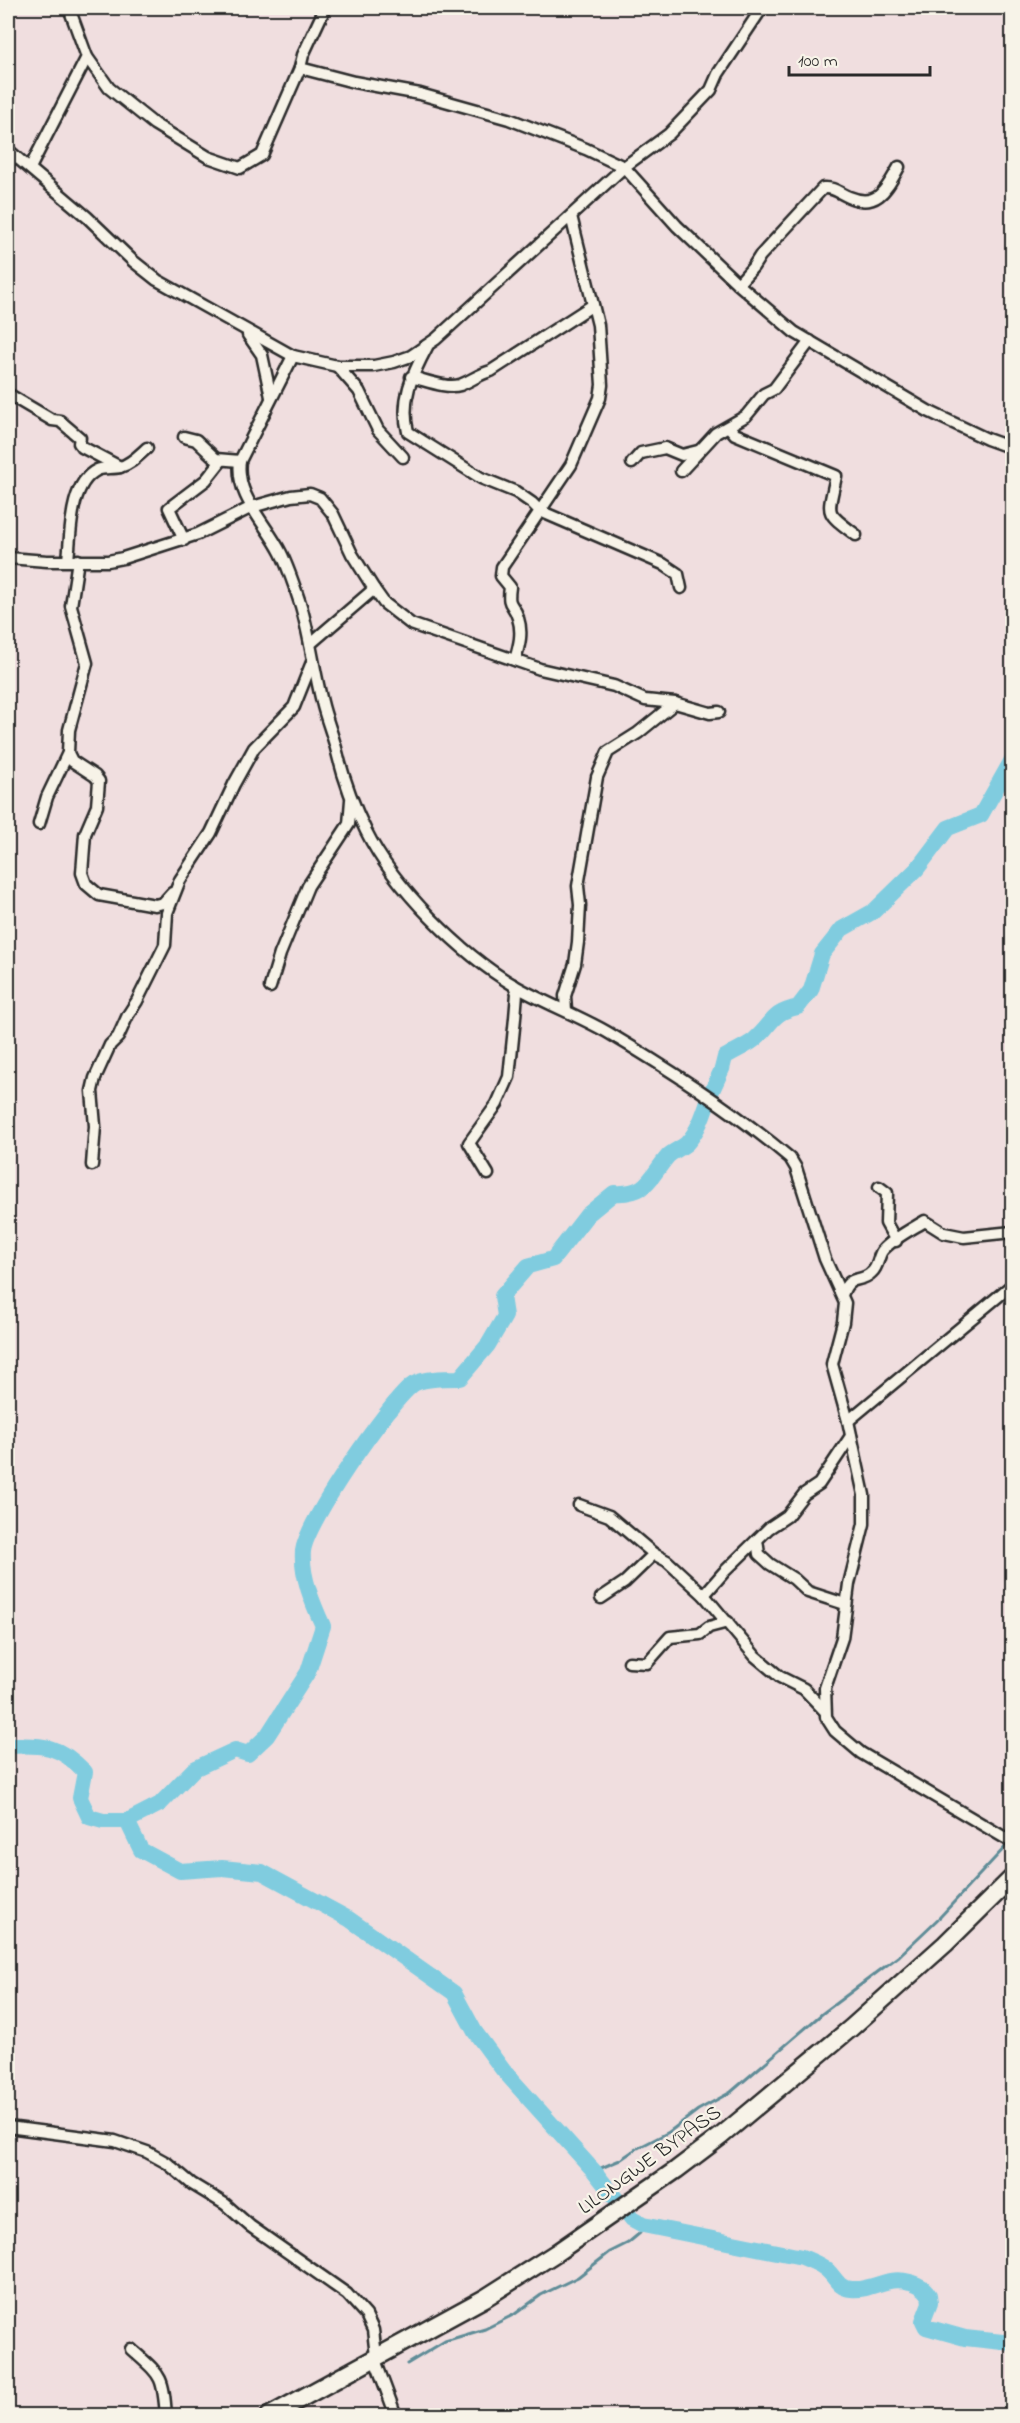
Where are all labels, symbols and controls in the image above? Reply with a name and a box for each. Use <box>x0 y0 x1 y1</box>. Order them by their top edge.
scale bar <box>789 39 930 77</box>
text: 100 m <box>798 49 838 75</box>
street label: LILONGWE BYPASS <box>572 2098 728 2223</box>

